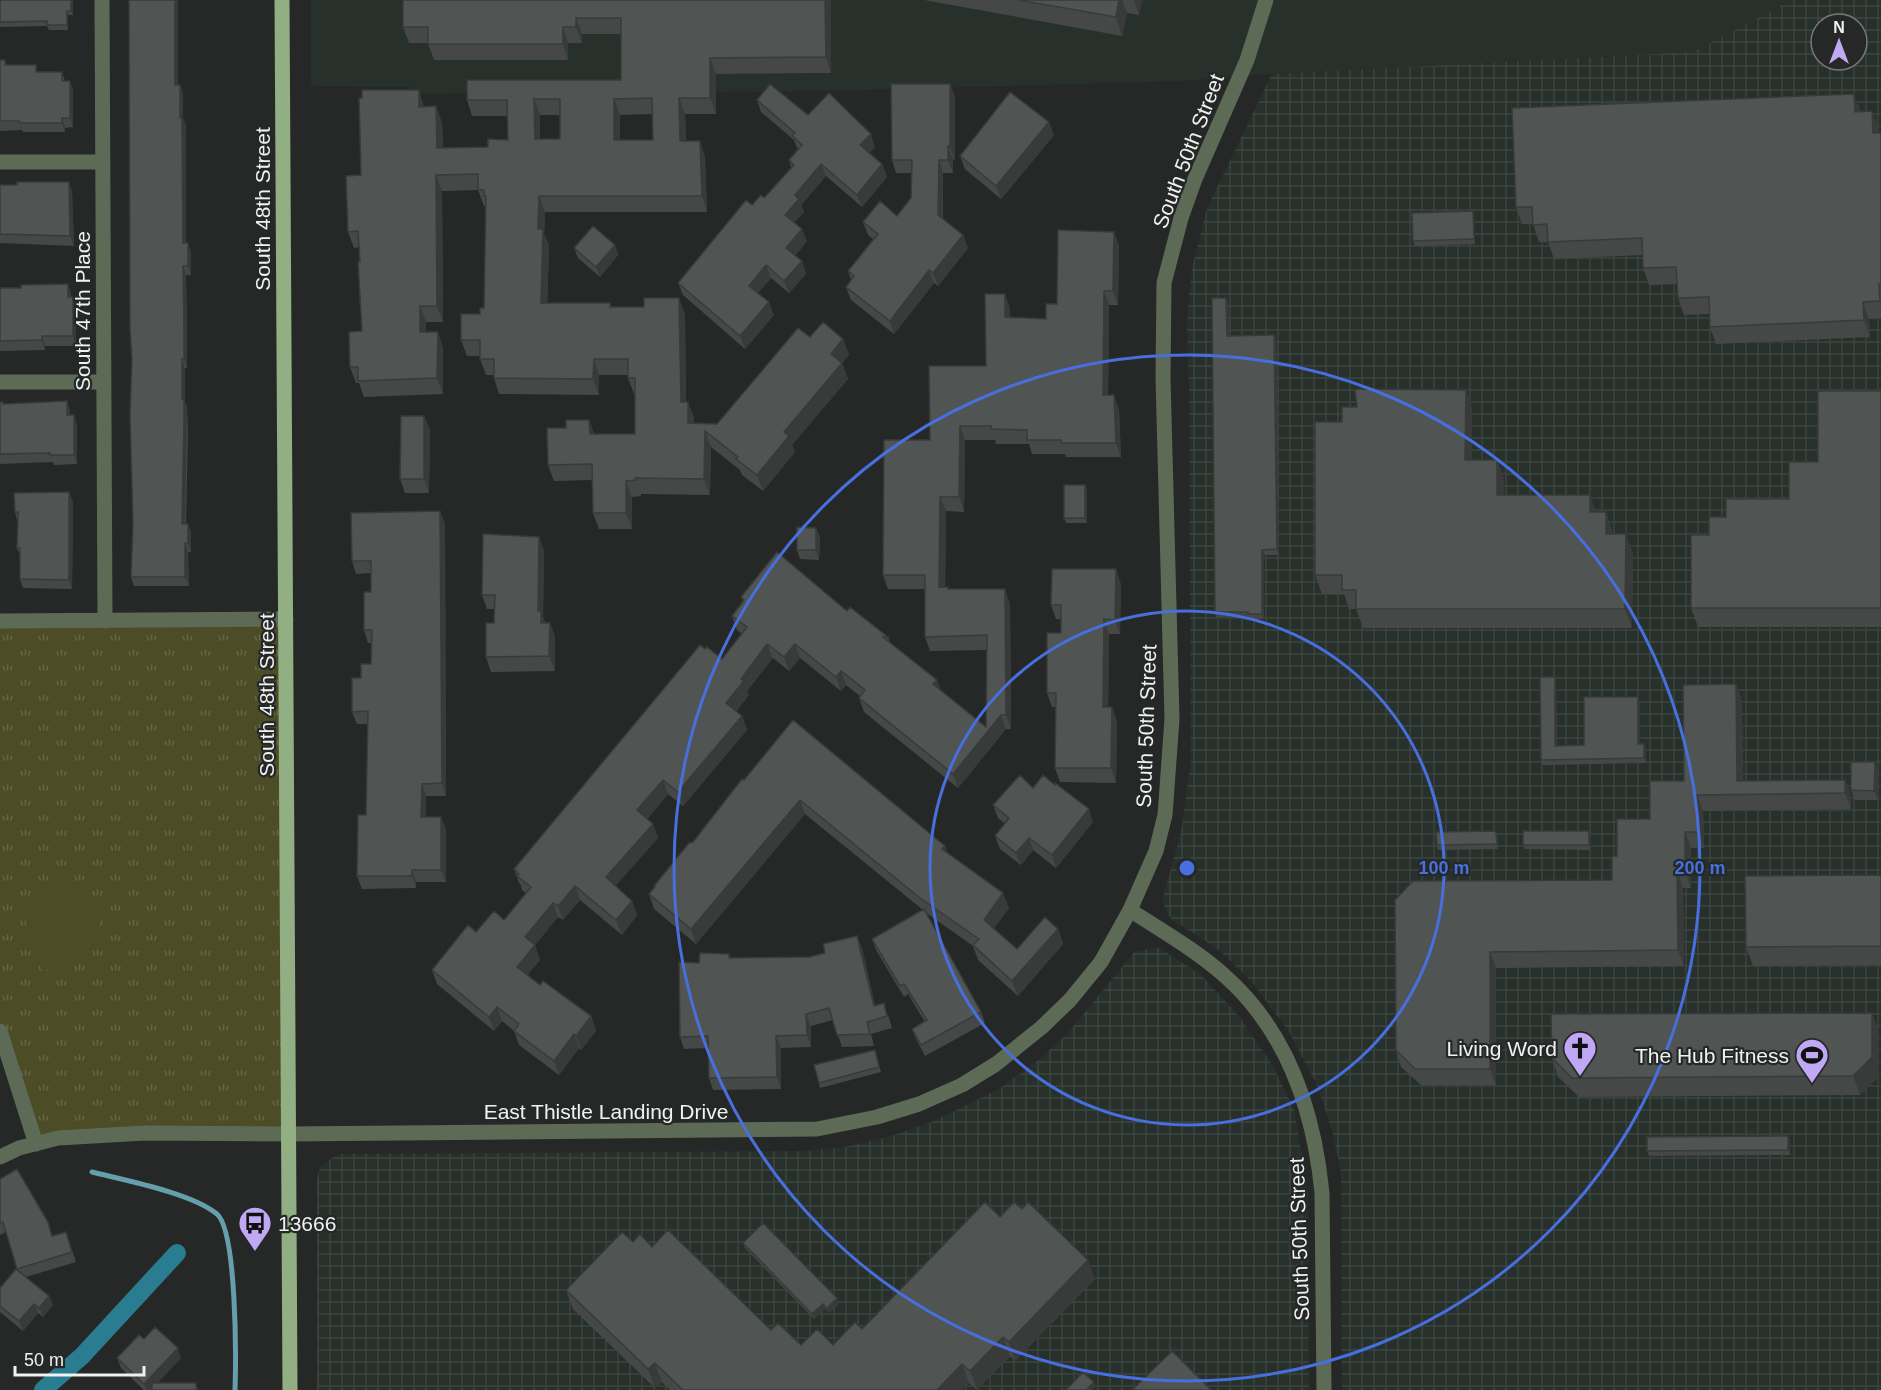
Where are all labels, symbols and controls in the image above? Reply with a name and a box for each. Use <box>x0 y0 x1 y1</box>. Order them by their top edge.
north arrow <box>1809 12 1869 72</box>
text: N <box>1833 19 1845 36</box>
street label: South 50th Street <box>1148 70 1228 231</box>
street label: South 48th Street <box>251 127 274 291</box>
street label: South 47th Place <box>71 231 94 391</box>
street label: South 48th Street <box>255 613 278 777</box>
street label: South 50th Street <box>1132 644 1160 808</box>
centre of rings <box>1177 858 1197 878</box>
text: 100 m <box>1418 858 1470 878</box>
text: 200 m <box>1674 858 1726 878</box>
church icon: Living Word <box>1562 1030 1598 1077</box>
place label: Living Word <box>1447 1037 1557 1060</box>
sports icon: The Hub Fitness <box>1794 1037 1830 1084</box>
place label: The Hub Fitness <box>1635 1044 1789 1067</box>
street label: East Thistle Landing Drive <box>484 1100 728 1123</box>
street label: South 50th Street <box>1285 1157 1313 1321</box>
bus stop icon: 13666 <box>237 1205 273 1252</box>
place label: 13666 <box>278 1212 336 1235</box>
scale bar <box>15 1339 144 1377</box>
text: 50 m <box>24 1350 64 1370</box>

